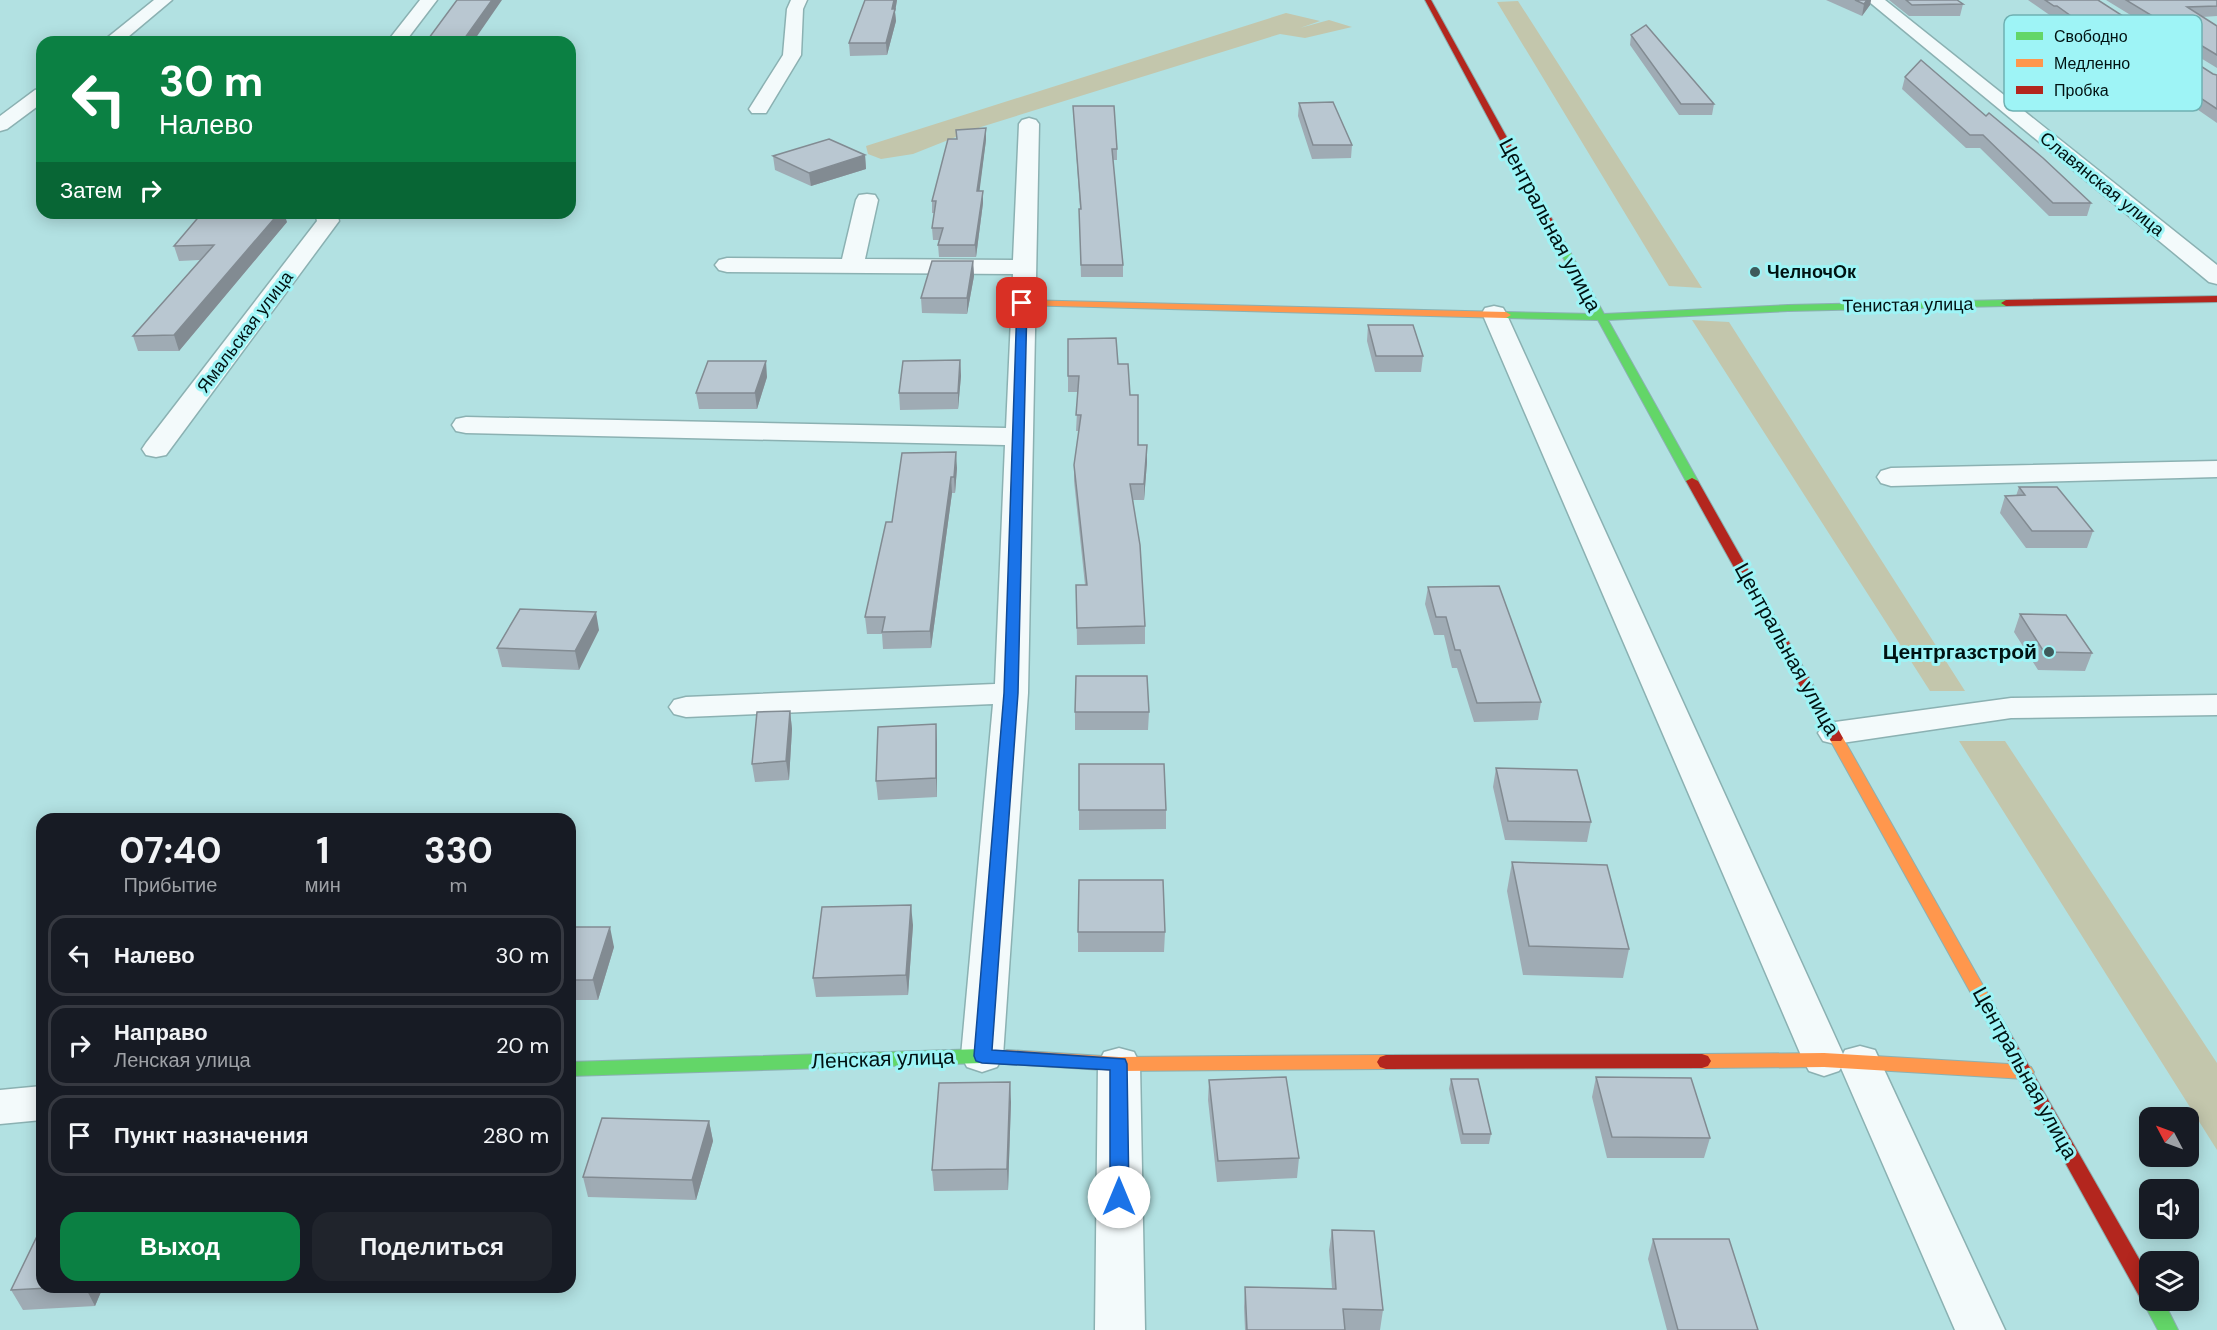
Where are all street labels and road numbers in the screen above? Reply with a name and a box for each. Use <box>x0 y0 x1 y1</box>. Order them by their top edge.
street label: Славянская улица <box>2035 126 2170 242</box>
street label: Центральная улица <box>1492 133 1608 317</box>
street label: Ямальская улица <box>191 265 299 398</box>
street label: Тенистая улица <box>1842 292 1975 318</box>
street label: Центральная улица <box>1728 558 1846 740</box>
street label: Центральная улица <box>1966 982 2084 1164</box>
street label: Ленская улица <box>811 1042 956 1075</box>

